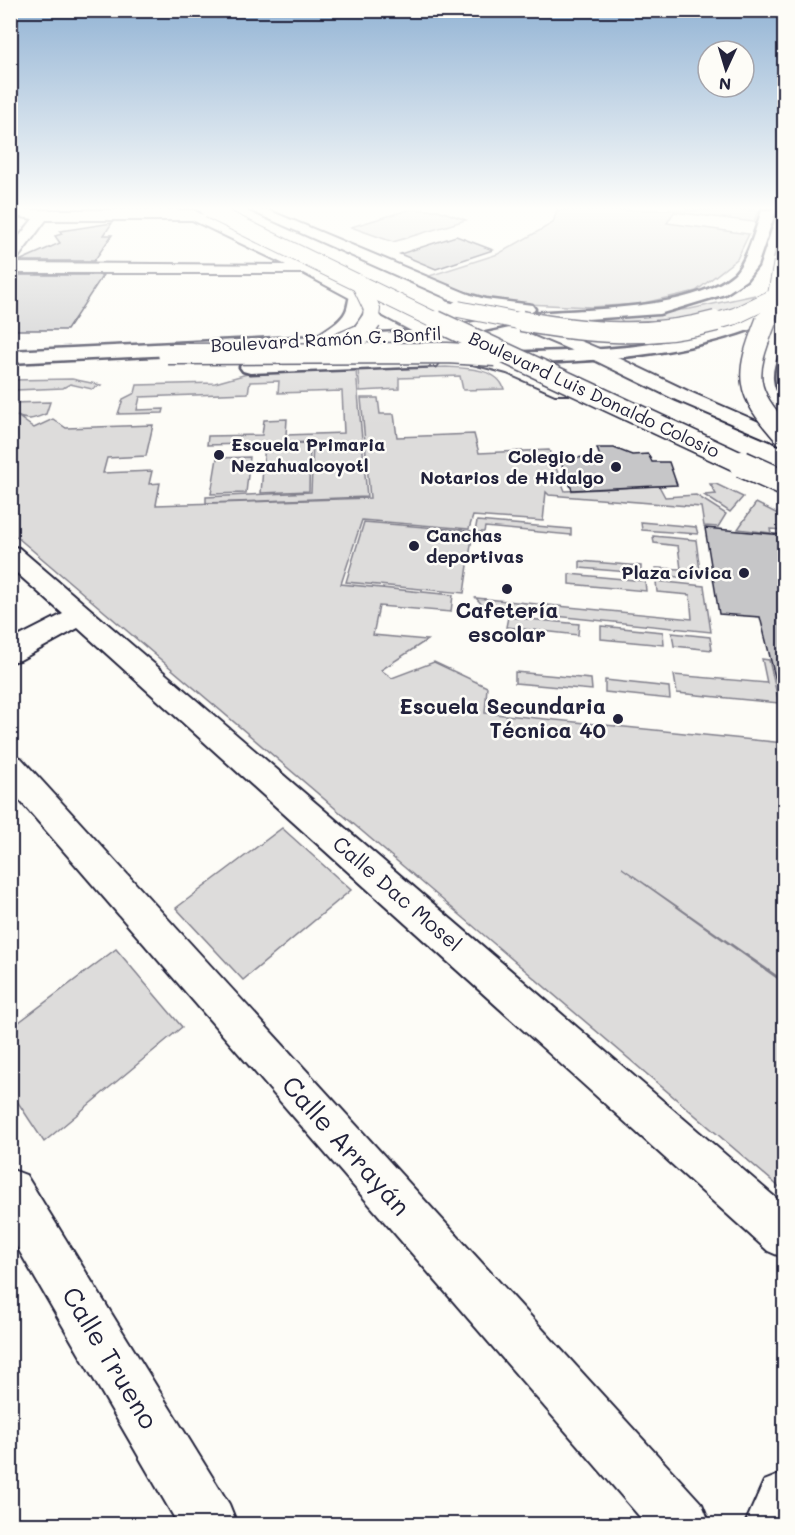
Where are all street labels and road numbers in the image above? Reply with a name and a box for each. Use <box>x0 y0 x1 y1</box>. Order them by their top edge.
street label: Boulevard Ramón G. Bonfil <box>210 321 442 357</box>
street label: Boulevard Luis Donaldo Colosio <box>465 325 724 463</box>
street label: Calle Dac Mosel <box>328 829 468 956</box>
street label: Calle Arrayán <box>275 1068 418 1222</box>
street label: Calle Trueno <box>55 1280 167 1435</box>

